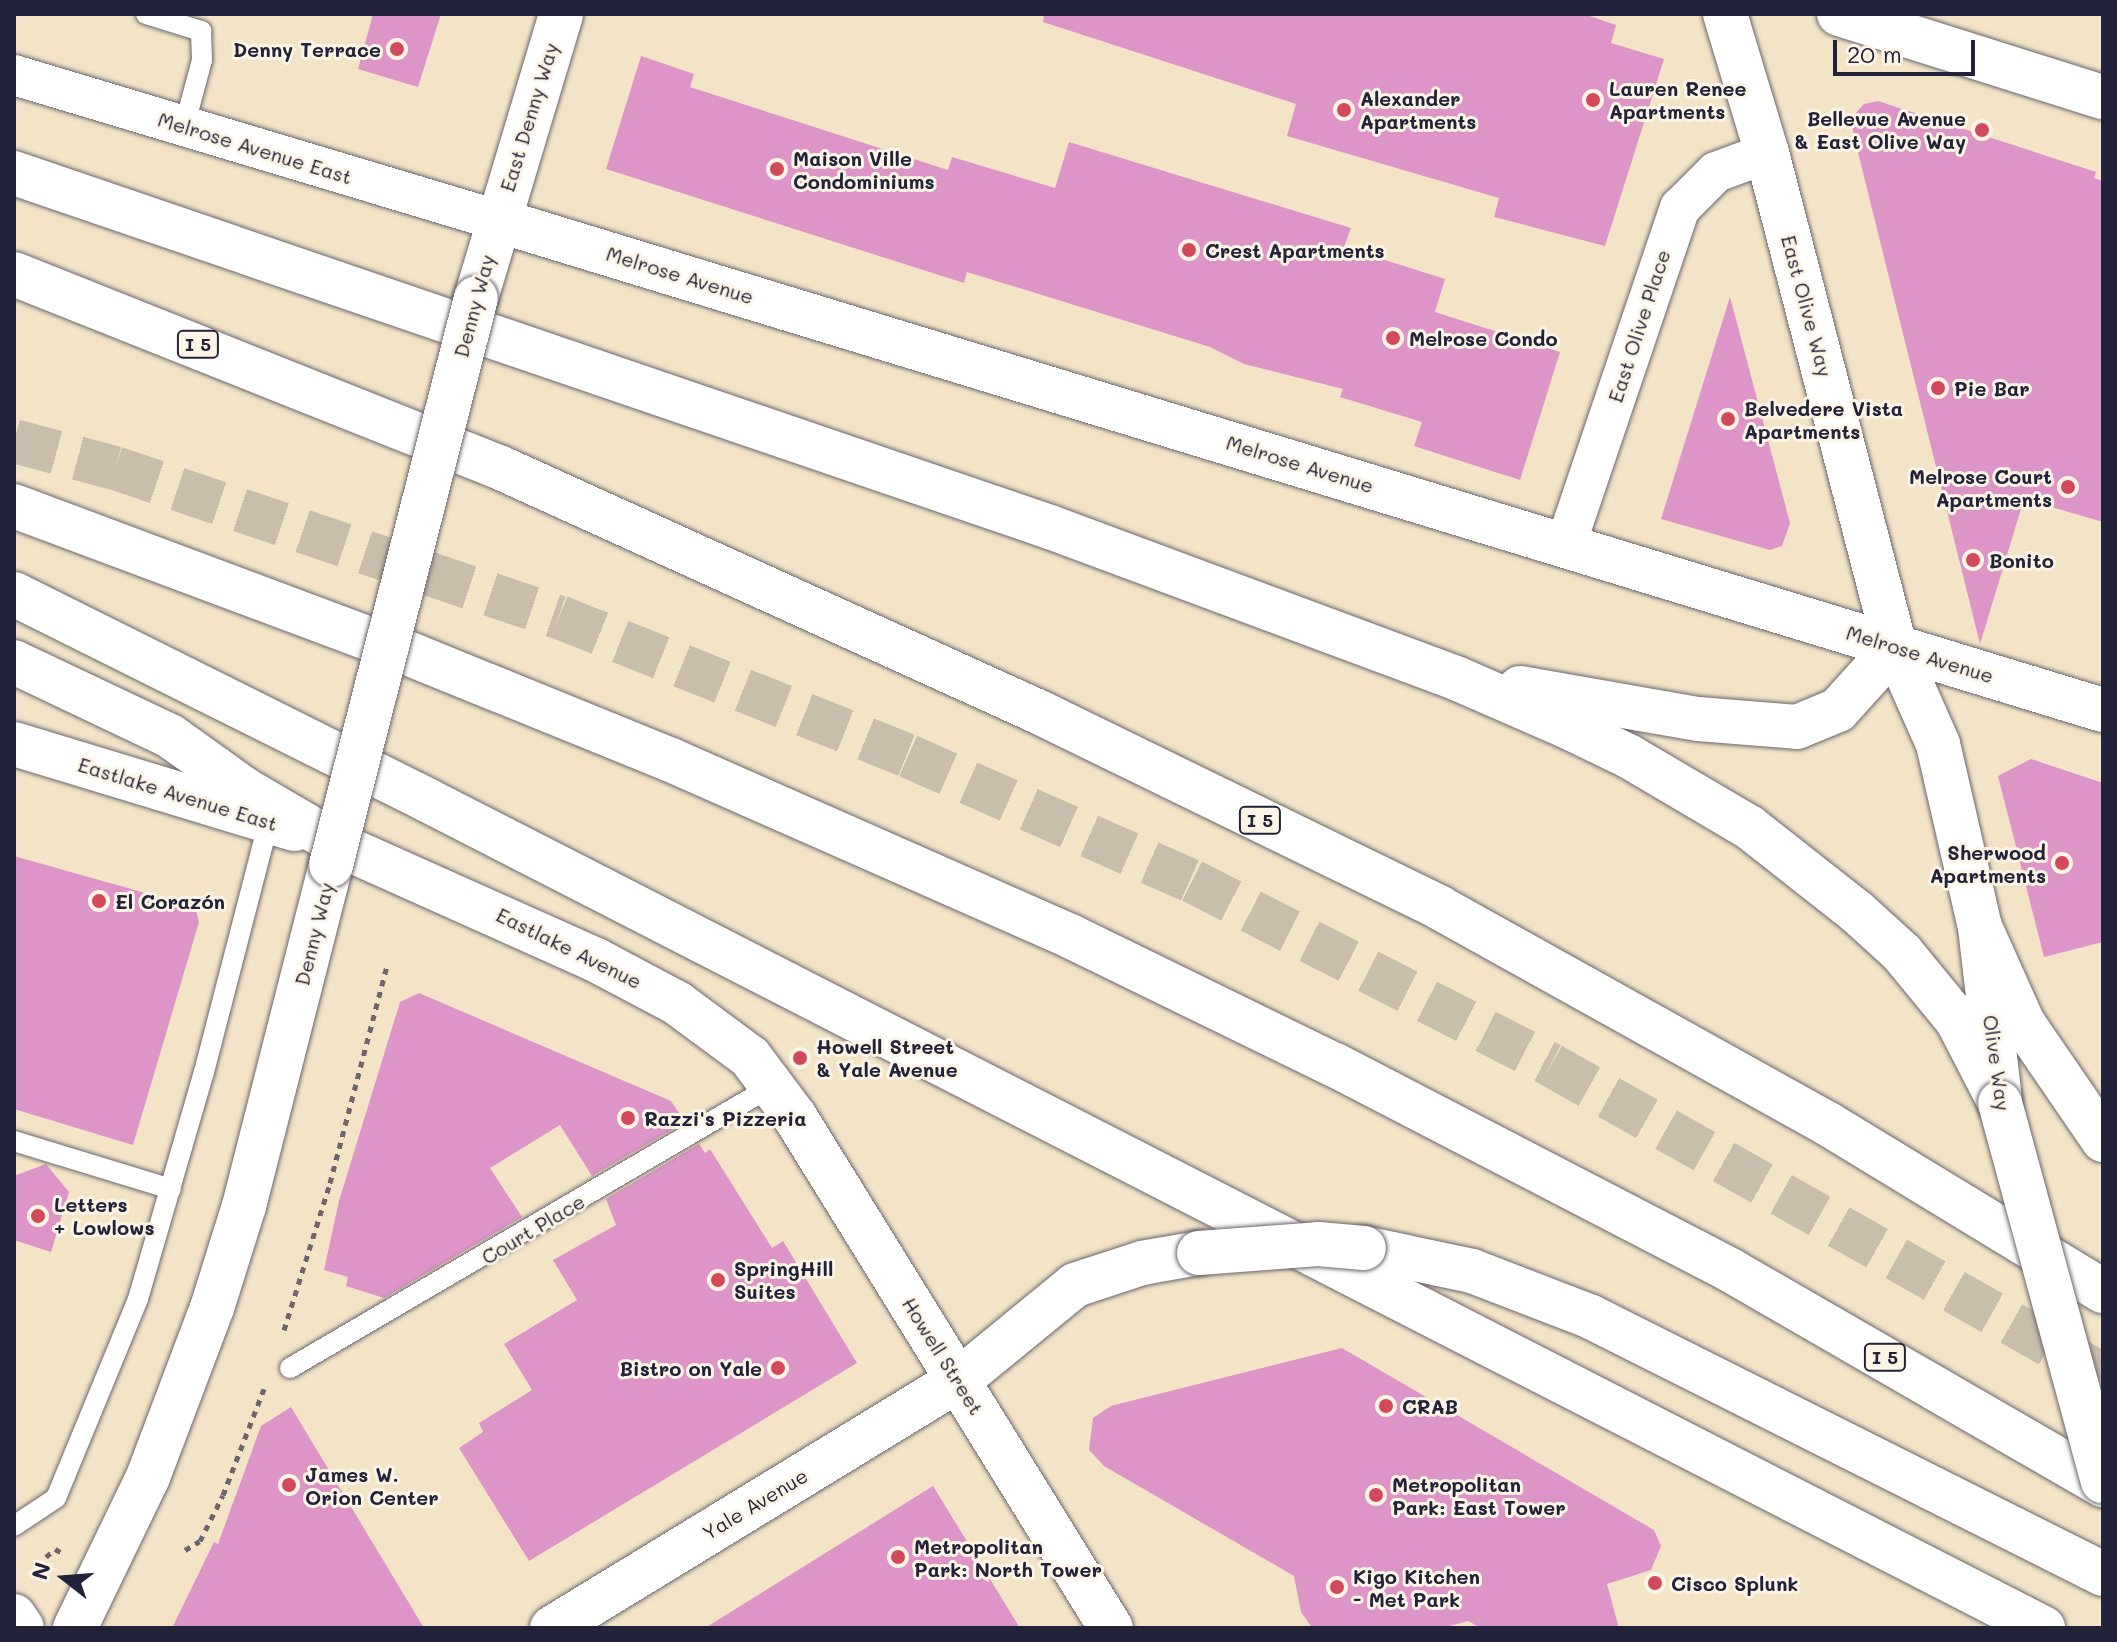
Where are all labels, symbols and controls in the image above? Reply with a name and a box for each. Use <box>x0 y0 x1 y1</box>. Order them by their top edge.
scale bar <box>1837 24 1979 74</box>
place label: Denny Terrace <box>233 37 381 61</box>
text: 20 m <box>1847 38 1902 69</box>
marker: Denny Terrace <box>388 40 406 58</box>
street label: East Denny Way <box>495 40 563 194</box>
place label: Lauren Renee Apartments <box>1609 76 1746 123</box>
place label: Alexander Apartments <box>1360 86 1476 133</box>
marker: Lauren Renee Apartments <box>1584 91 1602 109</box>
marker: Alexander Apartments <box>1335 101 1353 119</box>
place label: Bellevue Avenue & East Olive Way <box>1794 106 1966 153</box>
street label: Melrose Avenue East <box>155 107 355 189</box>
marker: Bellevue Avenue & East Olive Way <box>1973 121 1991 139</box>
place label: Maison Ville Condominiums <box>793 146 935 193</box>
marker: Maison Ville Condominiums <box>768 160 786 178</box>
street label: East Olive Way <box>1777 233 1837 379</box>
place label: Crest Apartments <box>1205 238 1385 262</box>
street label: Melrose Avenue <box>603 241 757 309</box>
marker: Crest Apartments <box>1180 241 1198 259</box>
street label: East Olive Place <box>1603 247 1675 405</box>
street label: Denny Way <box>449 252 499 360</box>
place label: Melrose Condo <box>1409 326 1558 350</box>
marker: Melrose Condo <box>1384 329 1402 347</box>
road number: I 5 <box>176 330 220 358</box>
place label: Pie Bar <box>1954 376 2030 400</box>
marker: Pie Bar <box>1929 379 1947 397</box>
place label: Belvedere Vista Apartments <box>1744 396 1903 443</box>
marker: Belvedere Vista Apartments <box>1719 410 1737 428</box>
street label: Melrose Avenue <box>1223 430 1377 498</box>
place label: Melrose Court Apartments <box>1909 464 2052 511</box>
marker: Melrose Court Apartments <box>2059 478 2077 496</box>
place label: Bonito <box>1989 548 2054 572</box>
marker: Bonito <box>1964 551 1982 569</box>
street label: Melrose Avenue <box>1843 620 1997 688</box>
street label: Eastlake Avenue East <box>75 752 281 836</box>
road number: I 5 <box>1238 806 1282 834</box>
place label: Sherwood Apartments <box>1930 840 2046 887</box>
marker: Sherwood Apartments <box>2053 854 2071 872</box>
street label: Denny Way <box>290 880 338 988</box>
place label: El Corazón <box>115 889 225 913</box>
marker: El Corazón <box>90 892 108 910</box>
street label: Eastlake Avenue <box>493 902 645 994</box>
street label: Olive Way <box>1978 1013 2016 1113</box>
place label: Howell Street & Yale Avenue <box>816 1034 958 1081</box>
marker: Howell Street & Yale Avenue <box>791 1049 809 1067</box>
place label: Razzi's Pizzeria <box>644 1106 806 1130</box>
marker: Razzi's Pizzeria <box>619 1109 637 1127</box>
street label: Court Place <box>477 1189 589 1269</box>
place label: Letters + Lowlows <box>54 1192 155 1239</box>
marker: Letters + Lowlows <box>29 1207 47 1225</box>
place label: SpringHill Suites <box>734 1256 833 1303</box>
marker: SpringHill Suites <box>709 1271 727 1289</box>
street label: Howell Street <box>897 1293 989 1419</box>
road number: I 5 <box>1863 1343 1907 1371</box>
place label: Bistro on Yale <box>620 1356 762 1380</box>
marker: Bistro on Yale <box>769 1359 787 1377</box>
place label: CRAB <box>1402 1394 1458 1418</box>
marker: CRAB <box>1377 1397 1395 1415</box>
place label: James W. Orion Center <box>305 1462 439 1509</box>
street label: Yale Avenue <box>698 1463 812 1545</box>
place label: Metropolitan Park: East Tower <box>1392 1472 1566 1519</box>
marker: James W. Orion Center <box>280 1476 298 1494</box>
marker: Metropolitan Park: East Tower <box>1367 1486 1385 1504</box>
place label: Metropolitan Park: North Tower <box>914 1534 1102 1581</box>
north arrow <box>24 1538 104 1618</box>
marker: Metropolitan Park: North Tower <box>889 1548 907 1566</box>
text: N <box>24 1559 57 1583</box>
place label: Kigo Kitchen - Met Park <box>1353 1564 1480 1611</box>
place label: Cisco Splunk <box>1671 1571 1798 1595</box>
marker: Cisco Splunk <box>1646 1574 1664 1592</box>
marker: Kigo Kitchen - Met Park <box>1328 1578 1346 1596</box>

